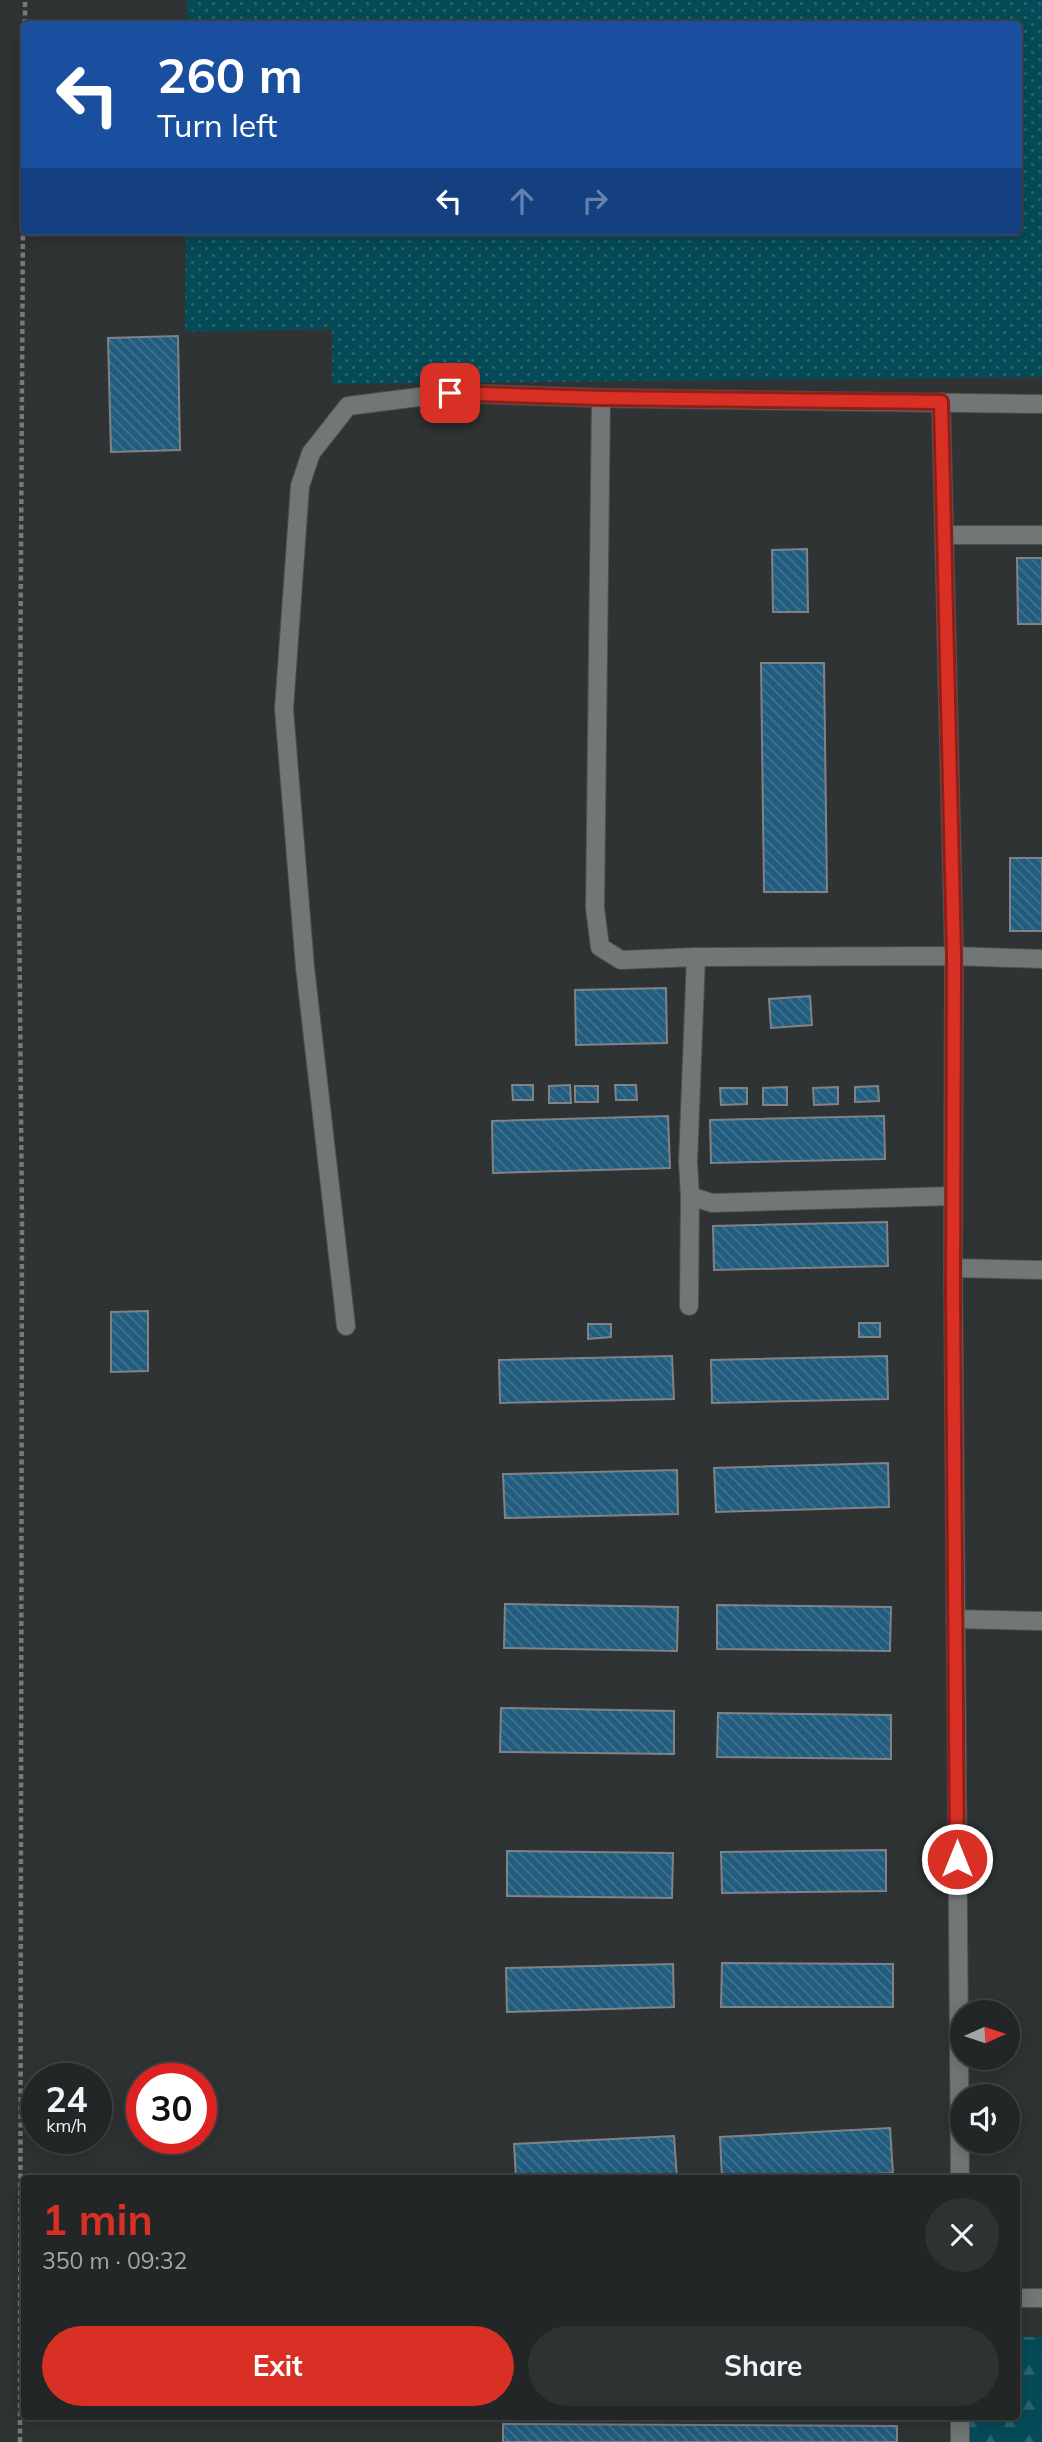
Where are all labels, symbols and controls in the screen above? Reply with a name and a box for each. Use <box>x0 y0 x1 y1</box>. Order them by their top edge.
text: 260 m <box>157 44 303 105</box>
icon: left <box>42 49 133 140</box>
text: Turn left <box>157 105 277 145</box>
icon: left <box>430 182 468 220</box>
icon: ahead <box>503 182 541 220</box>
icon: right <box>576 182 614 220</box>
pin <box>420 363 480 423</box>
icon: arrive <box>431 374 469 412</box>
position arrow <box>920 1822 994 1896</box>
north arrow <box>950 2000 1020 2070</box>
map controls <box>950 2000 1020 2154</box>
speed limit sign: 30 <box>126 2063 217 2154</box>
text: 24 <box>45 2077 88 2121</box>
button: sound <box>950 2084 1020 2154</box>
text: km/h <box>46 2114 87 2137</box>
text: 1 min <box>42 2193 153 2246</box>
button: close <box>925 2198 999 2272</box>
text: 350 m · 09:32 <box>42 2246 187 2275</box>
button: Exit <box>42 2326 514 2406</box>
button: Share <box>528 2326 999 2406</box>

